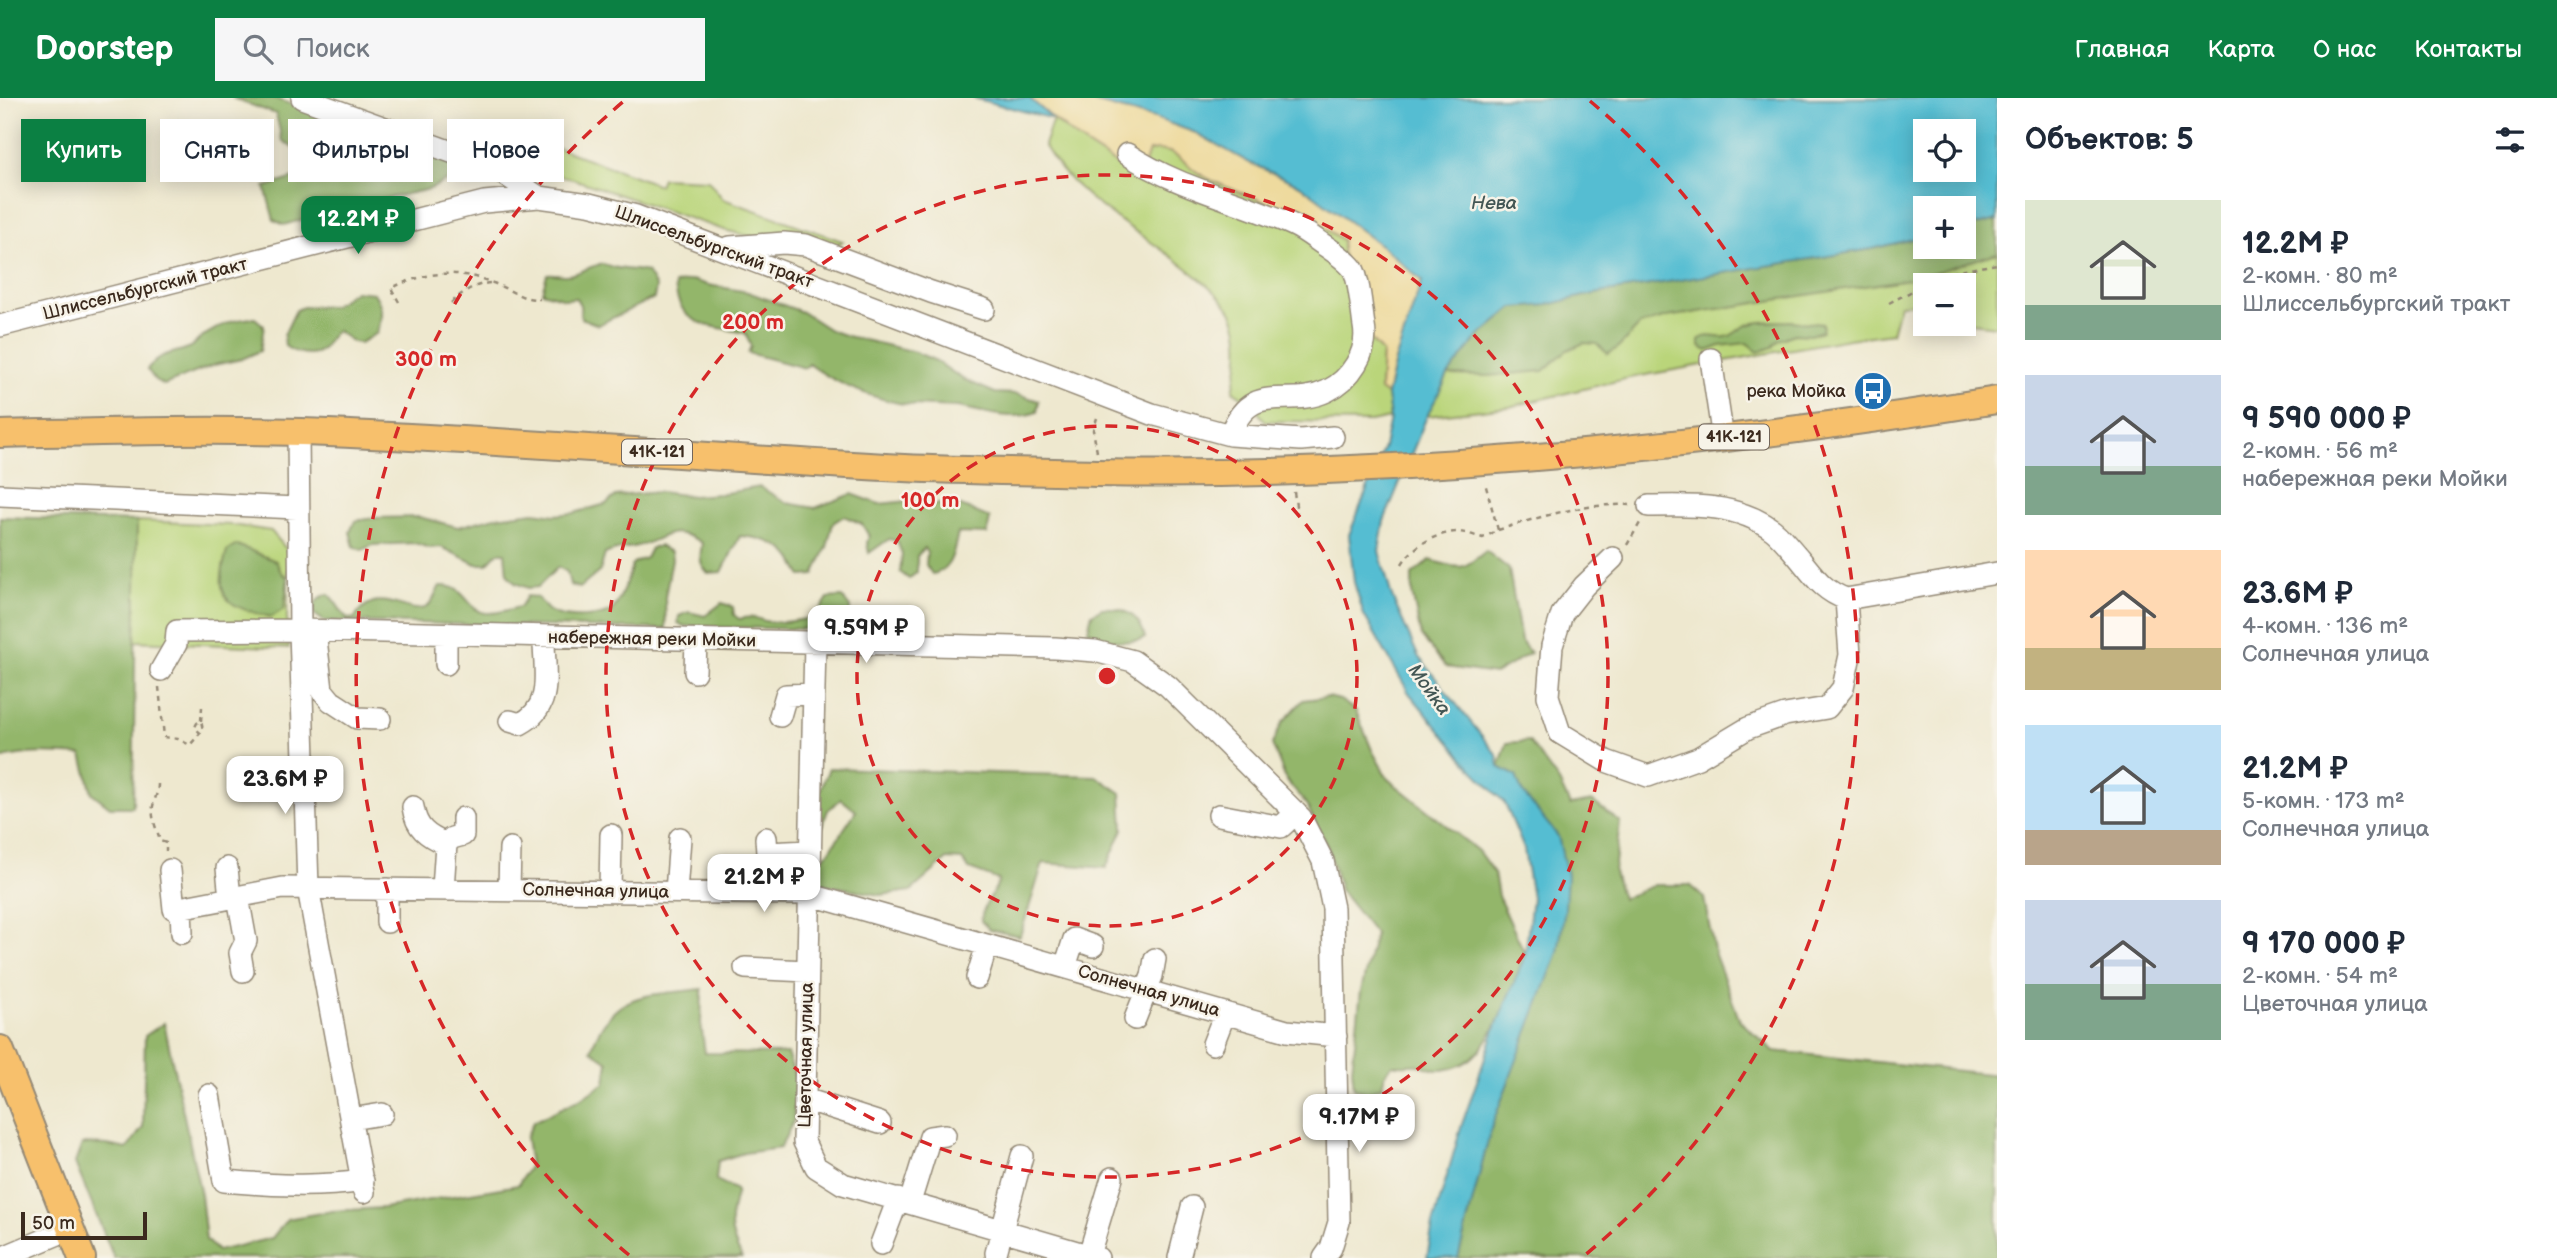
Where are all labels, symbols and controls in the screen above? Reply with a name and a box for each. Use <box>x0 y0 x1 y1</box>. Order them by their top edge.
search box <box>215 18 705 81</box>
text: Doorstep <box>35 29 173 69</box>
icon: search <box>239 30 277 68</box>
text: Поиск <box>295 34 370 65</box>
text: Главная <box>2075 35 2169 64</box>
text: Карта <box>2207 35 2275 64</box>
text: О нас <box>2313 35 2376 64</box>
text: Контакты <box>2414 35 2522 64</box>
chip: Купить <box>21 119 146 182</box>
chip: Снять <box>160 119 274 182</box>
chip: Фильтры <box>288 119 433 182</box>
chip: Новое <box>447 119 564 182</box>
map controls <box>1913 119 1976 336</box>
button: locate <box>1913 119 1976 182</box>
icon: filters <box>2491 121 2529 159</box>
text: Объектов: 5 <box>2025 122 2194 158</box>
water label: Нева <box>1471 192 1517 215</box>
button: + <box>1913 196 1976 259</box>
pin: 12.2M ₽ <box>293 197 423 256</box>
street label: Шлиссельбургский тракт <box>612 201 817 293</box>
text: 12.2M ₽ <box>317 205 399 233</box>
text: 12.2M ₽ <box>2242 226 2349 262</box>
icon: home <box>2081 228 2165 312</box>
street label: Шлиссельбургский тракт <box>41 253 250 325</box>
text: 2-комн. · 80 m² <box>2242 262 2398 290</box>
button: − <box>1913 273 1976 336</box>
text: Шлиссельбургский тракт <box>2242 290 2511 318</box>
text: 200 m <box>722 310 784 335</box>
text: 300 m <box>395 347 457 372</box>
bus stop icon: река Мойка <box>1852 370 1894 412</box>
place label: река Мойка <box>1746 381 1846 402</box>
text: 9 590 000 ₽ <box>2242 401 2411 437</box>
icon: home <box>2081 403 2165 487</box>
road number: 41К-121 <box>1699 424 1769 450</box>
text: 2-комн. · 56 m² <box>2242 437 2398 465</box>
road number: 41К-121 <box>622 440 692 464</box>
text: набережная реки Мойки <box>2242 465 2508 493</box>
text: 100 m <box>901 488 959 513</box>
text: 23.6M ₽ <box>2242 576 2353 612</box>
icon: home <box>2081 578 2165 662</box>
pin: 9.59M ₽ <box>801 606 931 665</box>
text: 4-комн. · 136 m² <box>2242 612 2408 640</box>
text: 9.59M ₽ <box>824 614 908 642</box>
street label: набережная реки Мойки <box>548 627 756 651</box>
text: Солнечная улица <box>2242 640 2429 668</box>
water label: Мойка <box>1403 660 1455 720</box>
centre of rings <box>1095 664 1119 688</box>
text: 21.2M ₽ <box>2242 751 2348 787</box>
icon: home <box>2081 753 2165 837</box>
pin: 23.6M ₽ <box>220 756 350 816</box>
text: 23.6M ₽ <box>242 765 328 793</box>
text: 5-комн. · 173 m² <box>2242 787 2405 815</box>
text: Солнечная улица <box>2242 815 2429 843</box>
pin: 21.2M ₽ <box>699 854 829 914</box>
text: 21.2M ₽ <box>723 863 805 891</box>
street label: Солнечная улица <box>523 879 670 903</box>
text: 9 170 000 ₽ <box>2242 926 2405 962</box>
icon: home <box>2081 928 2165 1012</box>
street label: Солнечная улица <box>1076 961 1223 1021</box>
text: 2-комн. · 54 m² <box>2242 962 2398 990</box>
street label: Цветочная улица <box>794 982 818 1128</box>
text: Цветочная улица <box>2242 990 2428 1018</box>
pin: 9.17M ₽ <box>1294 1094 1424 1154</box>
text: 9.17M ₽ <box>1319 1103 1399 1131</box>
scale bar <box>21 1209 147 1241</box>
text: 50 m <box>32 1212 75 1235</box>

